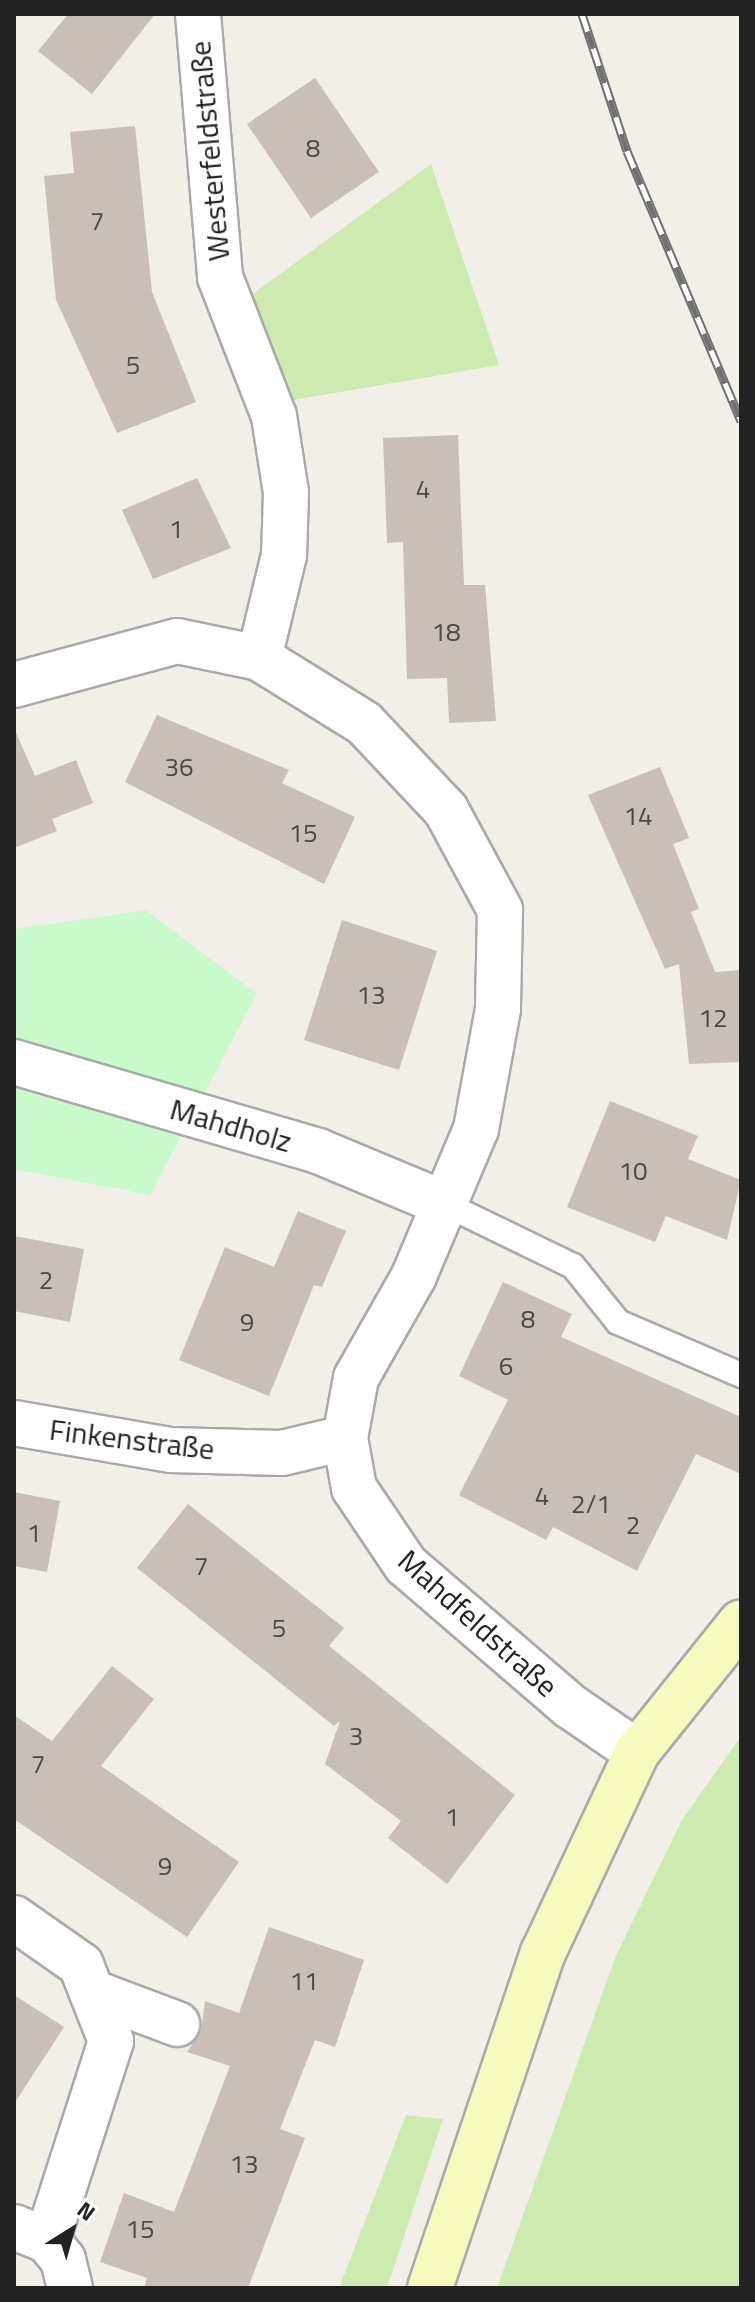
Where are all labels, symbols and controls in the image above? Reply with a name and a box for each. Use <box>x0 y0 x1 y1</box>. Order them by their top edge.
street label: Westerfeldstraße <box>181 39 237 263</box>
house number: 8 <box>306 132 320 164</box>
house number: 7 <box>90 205 104 237</box>
house number: 5 <box>126 349 140 381</box>
house number: 4 <box>416 473 430 505</box>
house number: 1 <box>169 513 183 545</box>
house number: 18 <box>431 616 461 648</box>
house number: 36 <box>164 751 194 783</box>
house number: 14 <box>623 800 653 832</box>
house number: 15 <box>288 817 318 849</box>
house number: 13 <box>356 979 386 1011</box>
house number: 12 <box>698 1002 728 1034</box>
street label: Mahdholz <box>166 1091 296 1159</box>
house number: 10 <box>618 1155 648 1187</box>
house number: 2 <box>39 1264 53 1296</box>
house number: 8 <box>521 1303 535 1335</box>
house number: 9 <box>240 1306 254 1338</box>
house number: 6 <box>499 1350 513 1382</box>
street label: Finkenstraße <box>47 1411 217 1467</box>
house number: 4 <box>535 1480 549 1512</box>
house number: 2/1 <box>571 1488 611 1520</box>
house number: 2 <box>626 1509 640 1541</box>
house number: 1 <box>27 1517 41 1549</box>
street label: Mahdfeldstraße <box>391 1542 565 1704</box>
house number: 7 <box>194 1550 208 1582</box>
house number: 5 <box>272 1612 286 1644</box>
house number: 3 <box>349 1720 363 1752</box>
house number: 7 <box>31 1748 45 1780</box>
house number: 1 <box>445 1801 459 1833</box>
house number: 9 <box>158 1850 172 1882</box>
house number: 11 <box>289 1965 319 1997</box>
house number: 13 <box>229 2148 259 2180</box>
north arrow <box>32 2190 112 2270</box>
text: N <box>70 2193 103 2229</box>
house number: 15 <box>125 2213 155 2245</box>

